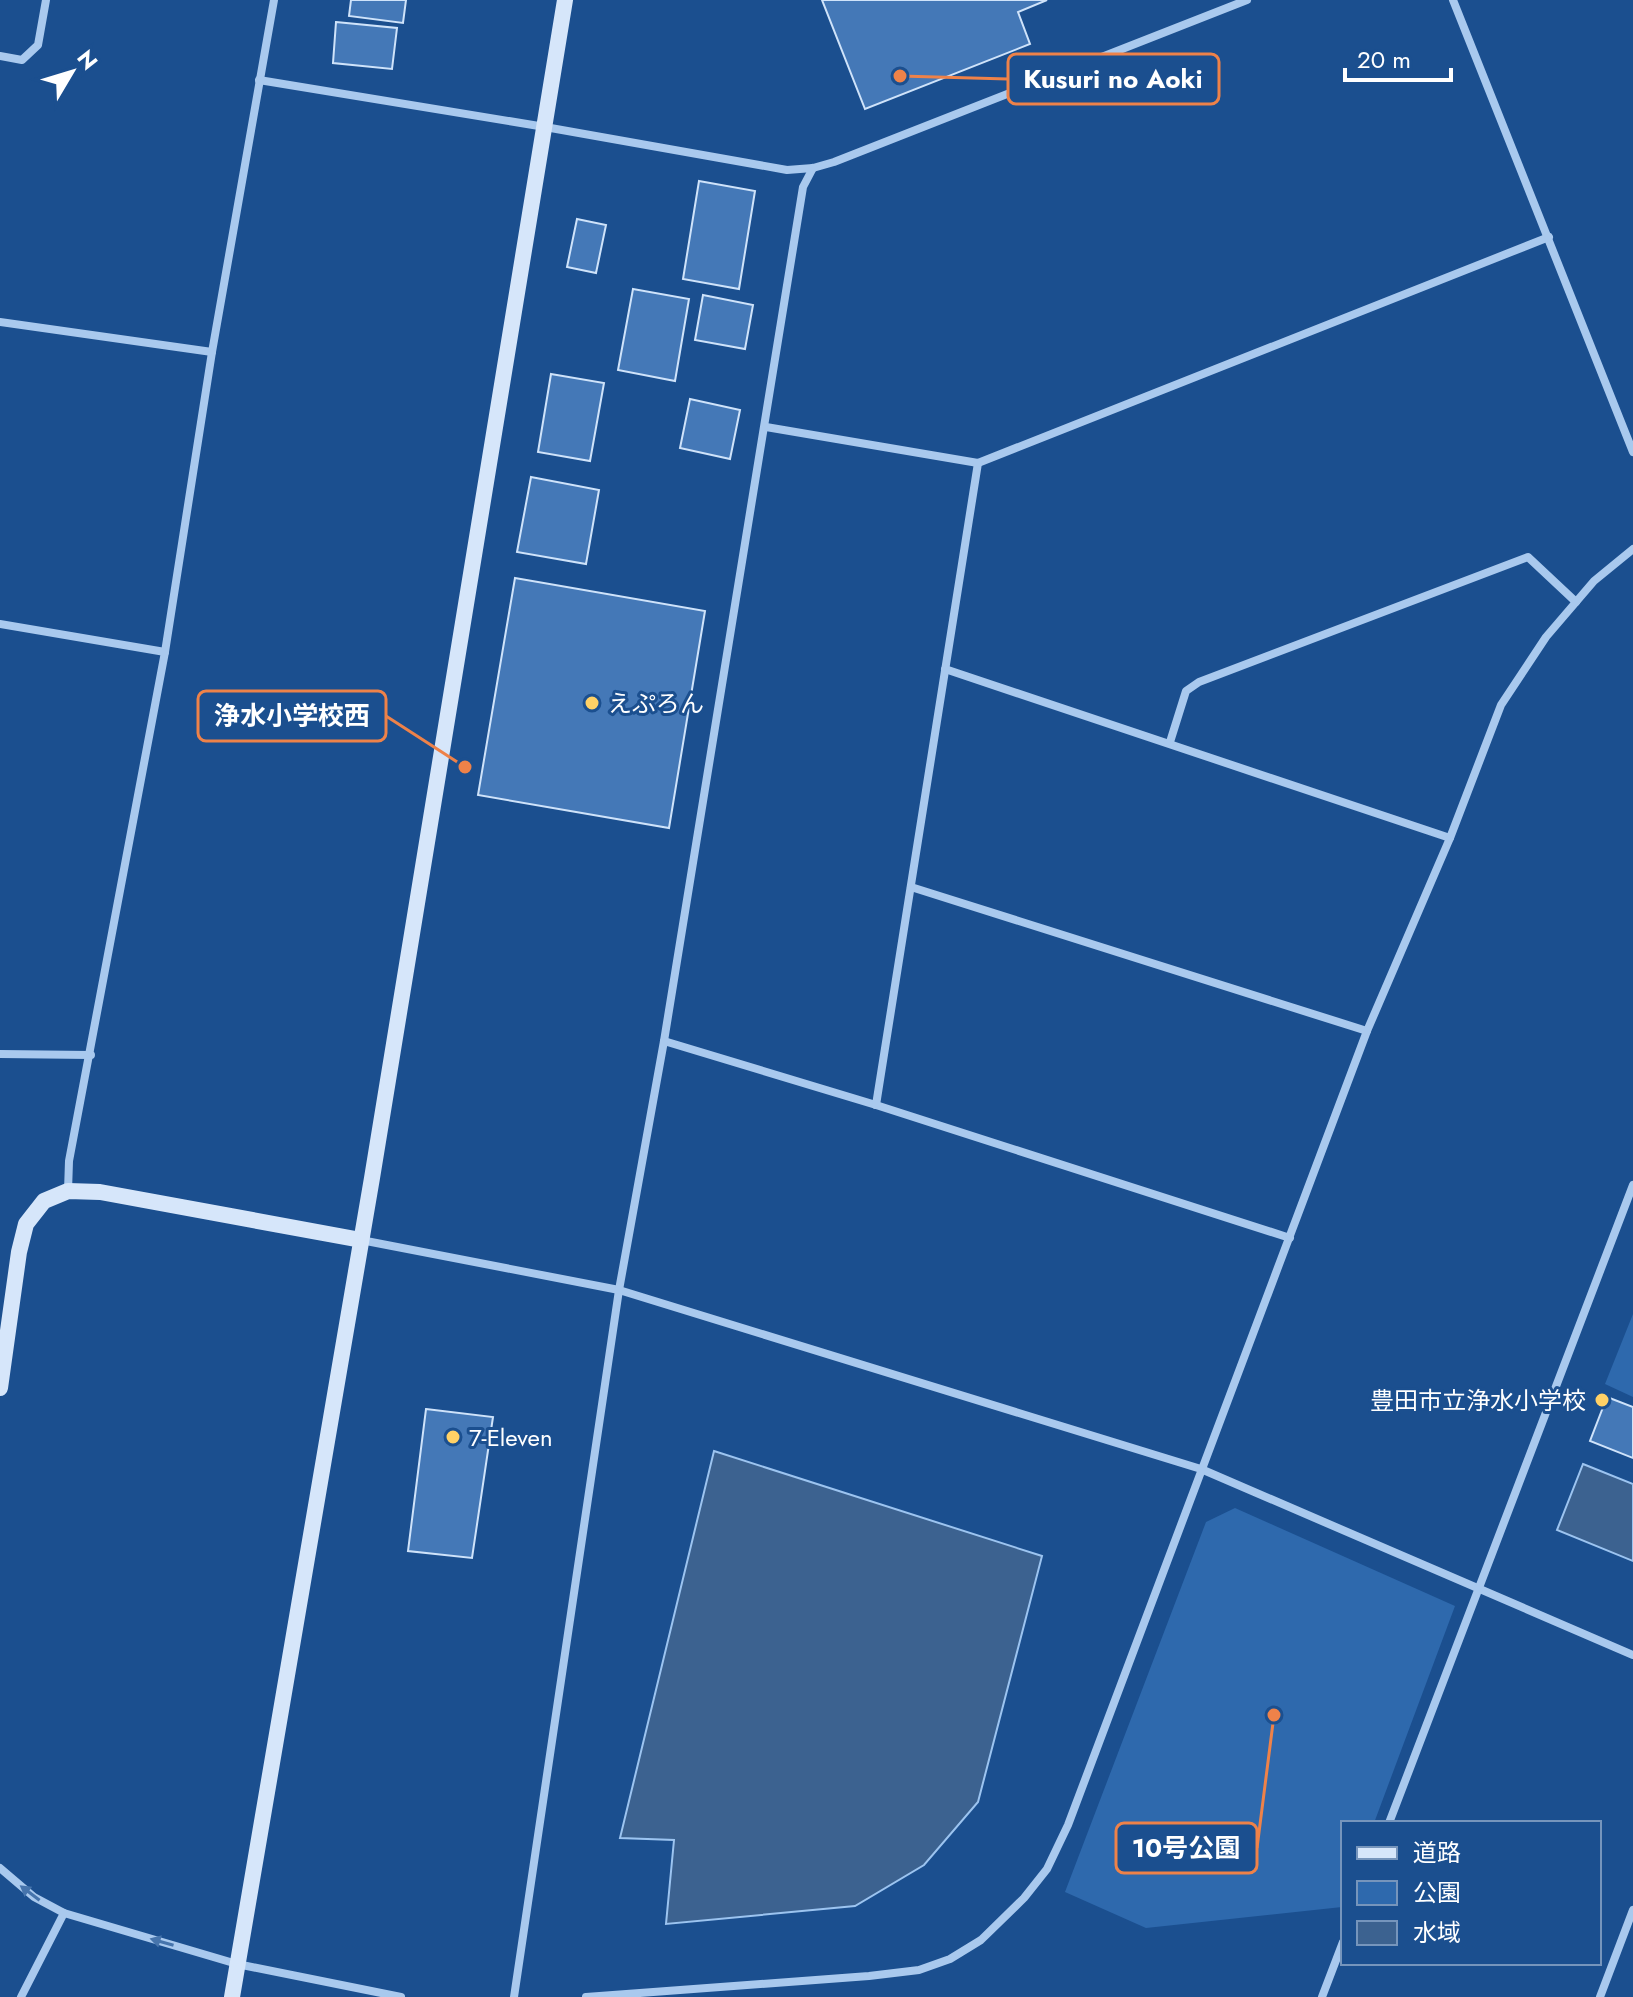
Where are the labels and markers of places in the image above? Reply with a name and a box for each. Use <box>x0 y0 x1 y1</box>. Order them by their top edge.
callout: Kusuri no Aoki <box>1008 54 1219 104</box>
place label: えぷろん <box>608 686 704 721</box>
callout: 浄水小学校西 <box>198 691 386 741</box>
marker: えぷろん <box>583 694 601 712</box>
place label: 豊田市立浄水小学校 <box>1370 1383 1586 1418</box>
marker: 豊田市立浄水小学校 <box>1593 1391 1611 1409</box>
place label: 7-Eleven <box>469 1420 553 1455</box>
marker: 7-Eleven <box>444 1428 462 1446</box>
callout: 10号公園 <box>1116 1823 1257 1873</box>

